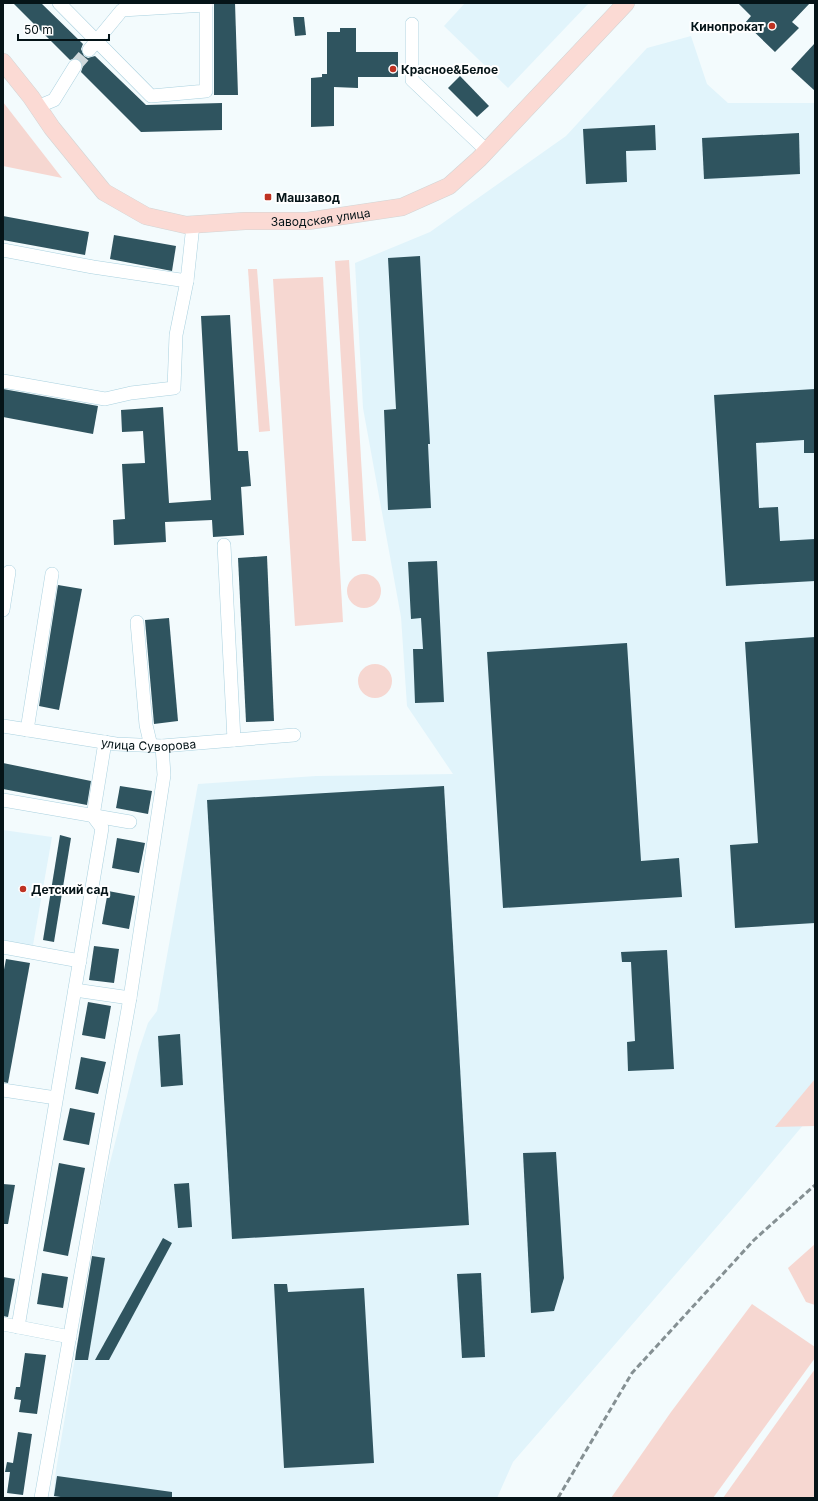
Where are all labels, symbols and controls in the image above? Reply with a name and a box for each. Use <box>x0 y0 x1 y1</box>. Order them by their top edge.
scale bar <box>18 16 109 42</box>
place label: Кинопрокат <box>691 19 764 34</box>
marker: Кинопрокат <box>767 21 777 31</box>
text: 50 m <box>24 22 53 37</box>
place label: Красное&Белое <box>401 62 498 77</box>
marker: Красное&Белое <box>388 64 398 74</box>
place label: Машзавод <box>276 190 340 205</box>
marker: Машзавод <box>263 192 273 202</box>
street label: Заводская улица <box>271 204 371 229</box>
street label: улица Суворова <box>100 734 197 754</box>
place label: Детский сад <box>31 882 108 897</box>
marker: Детский сад <box>18 884 28 894</box>

